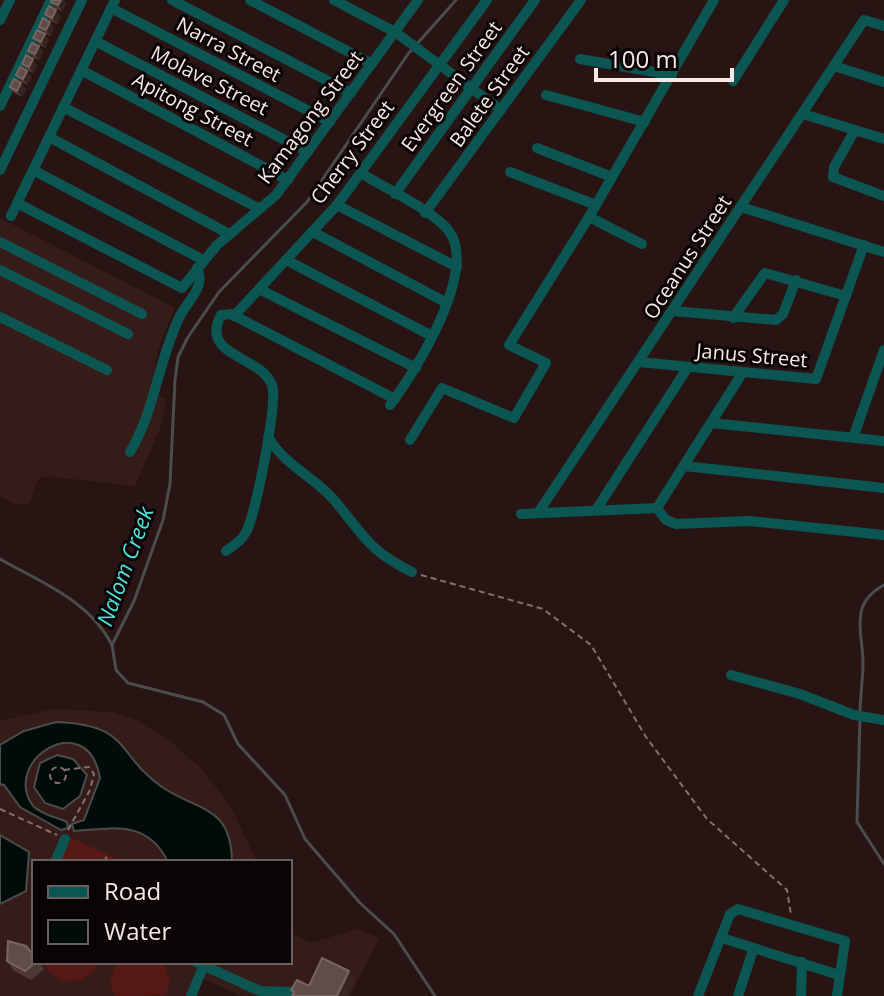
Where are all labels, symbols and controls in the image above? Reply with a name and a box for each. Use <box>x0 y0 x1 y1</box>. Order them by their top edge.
street label: Narra Street <box>172 10 286 88</box>
street label: Evergreen Street <box>394 15 508 157</box>
scale bar <box>596 32 732 82</box>
street label: Molave Street <box>147 39 273 121</box>
street label: Balete Street <box>443 40 535 152</box>
text: 100 m <box>608 42 678 75</box>
street label: Kamagong Street <box>251 45 369 189</box>
street label: Apitong Street <box>128 66 258 152</box>
street label: Cherry Street <box>304 95 400 209</box>
street label: Oceanus Street <box>637 190 737 324</box>
street label: Janus Street <box>693 337 809 373</box>
water label: Nalom Creek <box>89 501 160 630</box>
legend <box>32 860 292 964</box>
text: Road <box>104 874 161 907</box>
text: Water <box>104 914 172 947</box>

